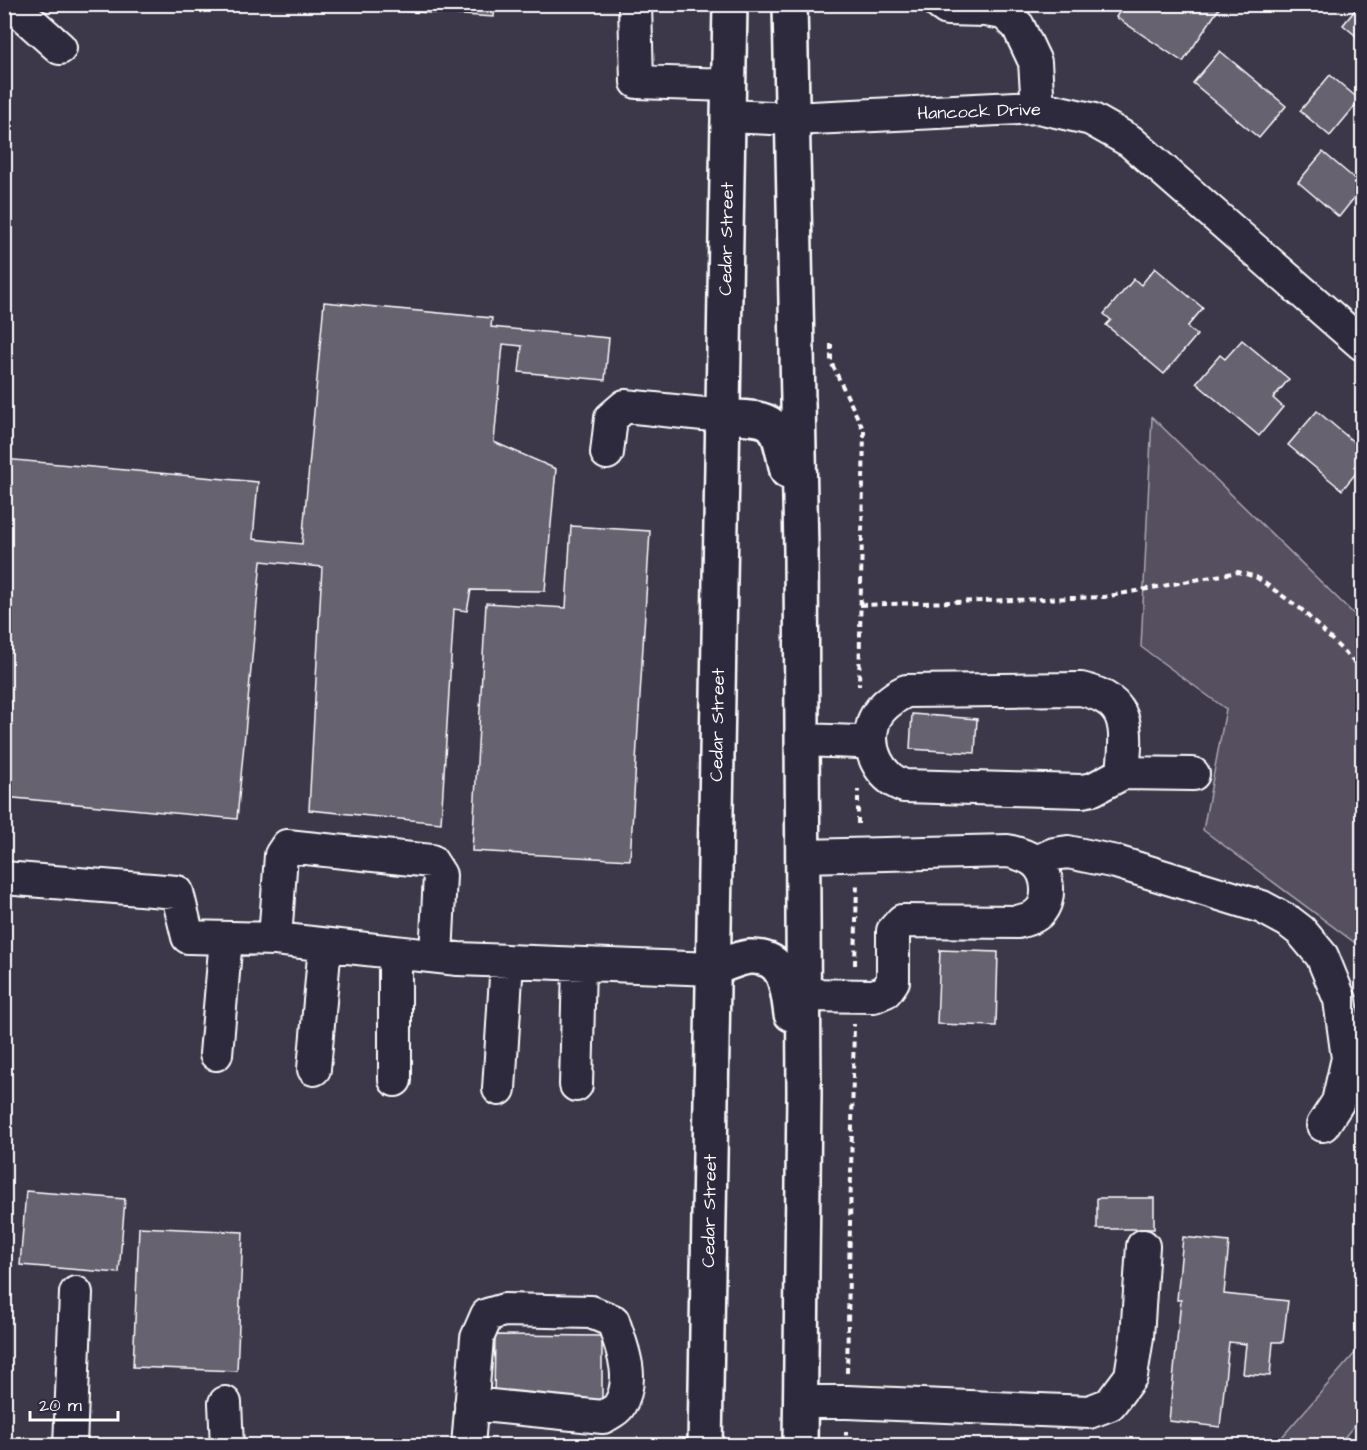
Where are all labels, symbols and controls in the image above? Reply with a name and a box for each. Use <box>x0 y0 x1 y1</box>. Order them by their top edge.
street label: Hancock Drive <box>917 97 1041 126</box>
street label: Cedar Street <box>713 181 740 296</box>
street label: Cedar Street <box>704 667 731 782</box>
street label: Cedar Street <box>696 1153 723 1268</box>
scale bar <box>30 1384 118 1422</box>
text: 20 m <box>39 1393 82 1418</box>

